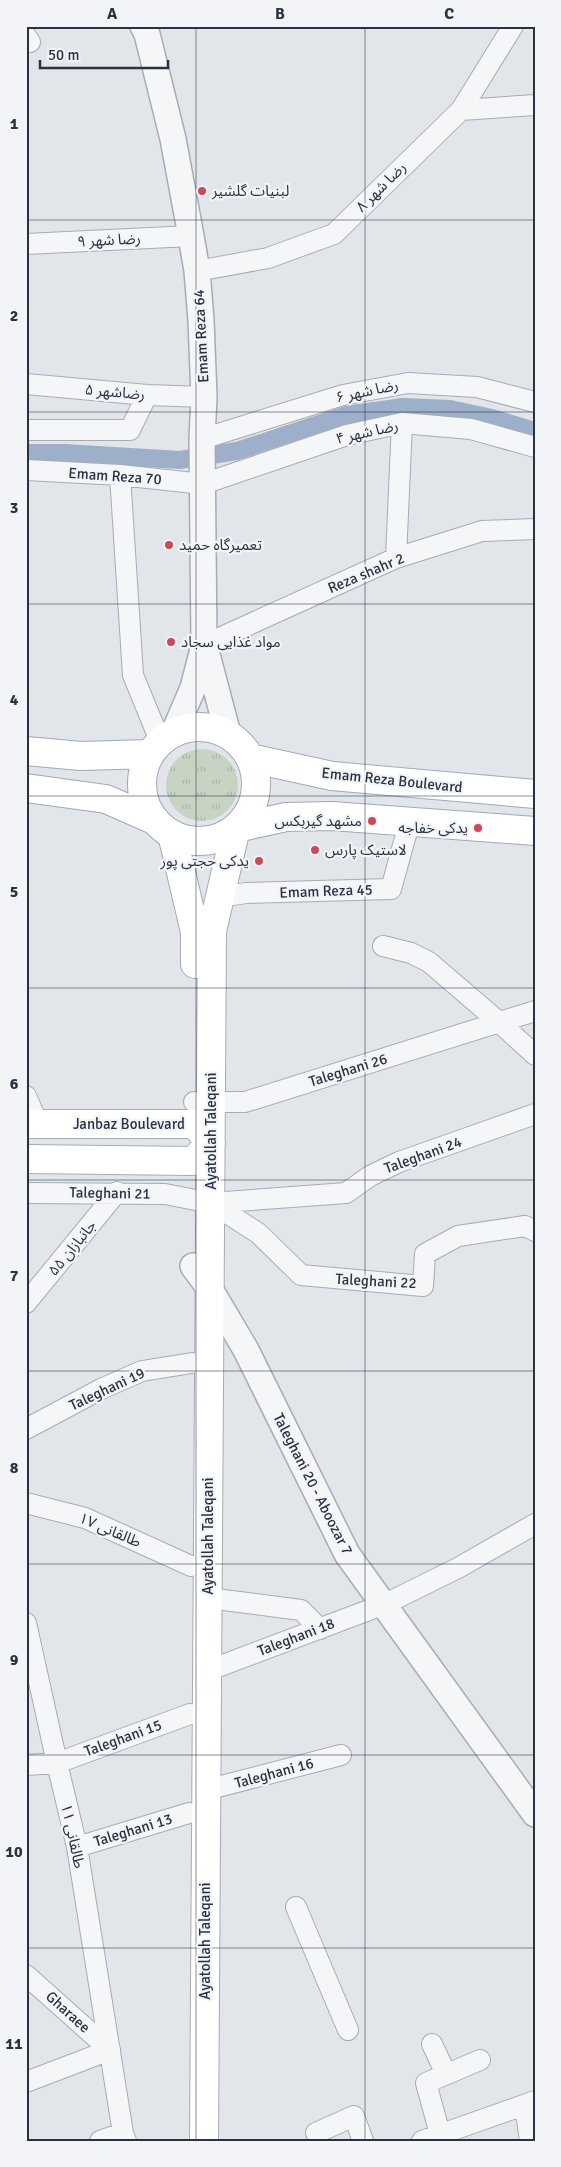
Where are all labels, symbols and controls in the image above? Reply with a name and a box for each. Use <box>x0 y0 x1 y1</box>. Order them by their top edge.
text: A <box>107 4 118 24</box>
text: B <box>275 4 285 24</box>
text: C <box>444 4 454 24</box>
scale bar <box>40 38 168 70</box>
text: 50 m <box>48 46 79 64</box>
text: 1 <box>10 114 19 134</box>
street label: رضا شهر ۸ <box>352 158 410 216</box>
place label: لبنیات گلشیر <box>211 182 289 200</box>
marker: لبنیات گلشیر <box>196 185 208 197</box>
street label: رضا شهر ۹ <box>77 229 141 251</box>
street label: Emam Reza 64 <box>190 289 212 383</box>
text: 2 <box>10 306 18 326</box>
street label: رضا شهر ۶ <box>334 376 400 406</box>
street label: رضاشهر ۵ <box>84 380 146 404</box>
street label: رضا شهر ۴ <box>334 416 400 448</box>
street label: Emam Reza 70 <box>68 464 162 488</box>
text: 3 <box>10 498 18 518</box>
place label: تعمیرگاه حمید <box>179 536 262 554</box>
marker: تعمیرگاه حمید <box>163 539 175 551</box>
street label: Reza shahr 2 <box>325 549 407 597</box>
place label: مواد غذایی سجاد <box>181 633 281 651</box>
marker: مواد غذایی سجاد <box>165 636 177 648</box>
text: 4 <box>10 690 19 710</box>
street label: Emam Reza Boulevard <box>321 764 463 796</box>
place label: مشهد گیربکس <box>275 812 362 830</box>
marker: مشهد گیربکس <box>366 815 378 827</box>
place label: یدکی خفاجه <box>398 819 468 837</box>
marker: یدکی خفاجه <box>472 822 484 834</box>
place label: لاستیک پارس <box>325 841 407 860</box>
marker: لاستیک پارس <box>309 844 321 856</box>
place label: یدکی حجتی پور <box>160 852 249 871</box>
marker: یدکی حجتی پور <box>253 855 265 867</box>
street label: Emam Reza 45 <box>279 880 373 902</box>
text: 5 <box>10 882 18 902</box>
street label: Taleghani 26 <box>307 1050 389 1090</box>
street label: Ayatollah Taleqani <box>202 1072 220 1190</box>
text: 6 <box>10 1074 19 1094</box>
street label: Janbaz Boulevard <box>73 1115 185 1133</box>
street label: Taleghani 24 <box>382 1133 464 1177</box>
street label: Taleghani 21 <box>69 1183 151 1203</box>
street label: جانبازان ۵۵ <box>44 1216 100 1279</box>
text: 7 <box>10 1266 19 1286</box>
street label: Taleghani 22 <box>335 1270 417 1292</box>
street label: Taleghani 19 <box>66 1364 148 1414</box>
street label: Taleghani 20 - Aboozar 7 <box>269 1410 357 1558</box>
text: 8 <box>10 1458 19 1478</box>
street label: Ayatollah Taleqani <box>199 1477 217 1595</box>
street label: طالقانی ۱۷ <box>76 1509 144 1551</box>
street label: Taleghani 18 <box>255 1614 337 1660</box>
text: 9 <box>10 1650 19 1670</box>
street label: Taleghani 15 <box>82 1716 164 1760</box>
street label: Taleghani 16 <box>233 1754 315 1792</box>
street label: طالقانی ۱۱ <box>57 1802 89 1870</box>
street label: Taleghani 13 <box>92 1810 174 1850</box>
text: 10 <box>5 1842 23 1862</box>
street label: Ayatollah Taleqani <box>196 1882 214 2000</box>
street label: Gharaee <box>42 1987 94 2037</box>
text: 11 <box>5 2034 23 2054</box>

